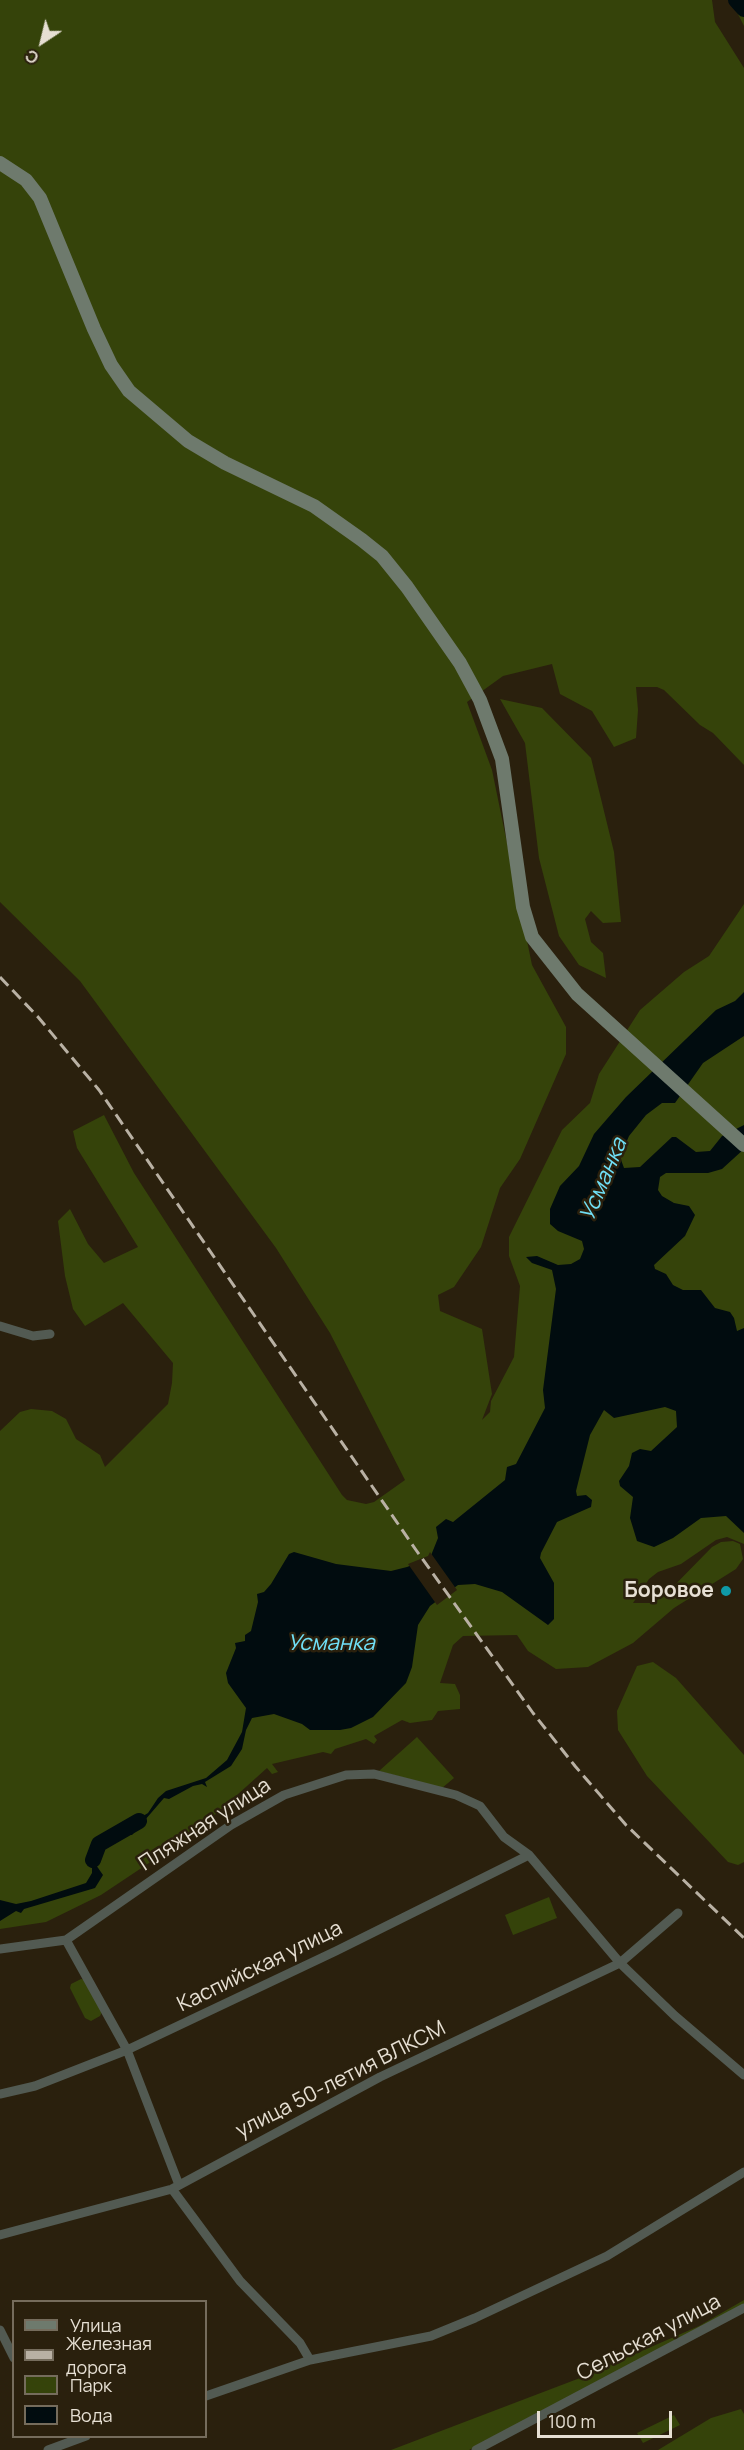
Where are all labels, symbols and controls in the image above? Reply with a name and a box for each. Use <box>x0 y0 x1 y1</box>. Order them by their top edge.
north arrow <box>12 12 72 72</box>
text: С <box>21 44 43 69</box>
water label: Усманка <box>575 1134 633 1226</box>
place label: Боровое <box>624 1578 714 1604</box>
marker: Боровое <box>719 1584 733 1598</box>
water label: Усманка <box>287 1631 375 1657</box>
street label: Пляжная улица <box>134 1773 276 1877</box>
street label: Каспийская улица <box>173 1916 347 2018</box>
street label: улица 50-летия ВЛКСМ <box>232 2016 450 2144</box>
street label: Сельская улица <box>573 2289 725 2387</box>
legend <box>12 2300 207 2438</box>
text: Улица <box>70 2313 122 2337</box>
text: Железная дорога <box>66 2331 152 2379</box>
text: Парк <box>70 2373 112 2397</box>
scale bar <box>540 2399 675 2437</box>
text: Вода <box>70 2403 112 2427</box>
text: 100 m <box>548 2409 596 2433</box>

